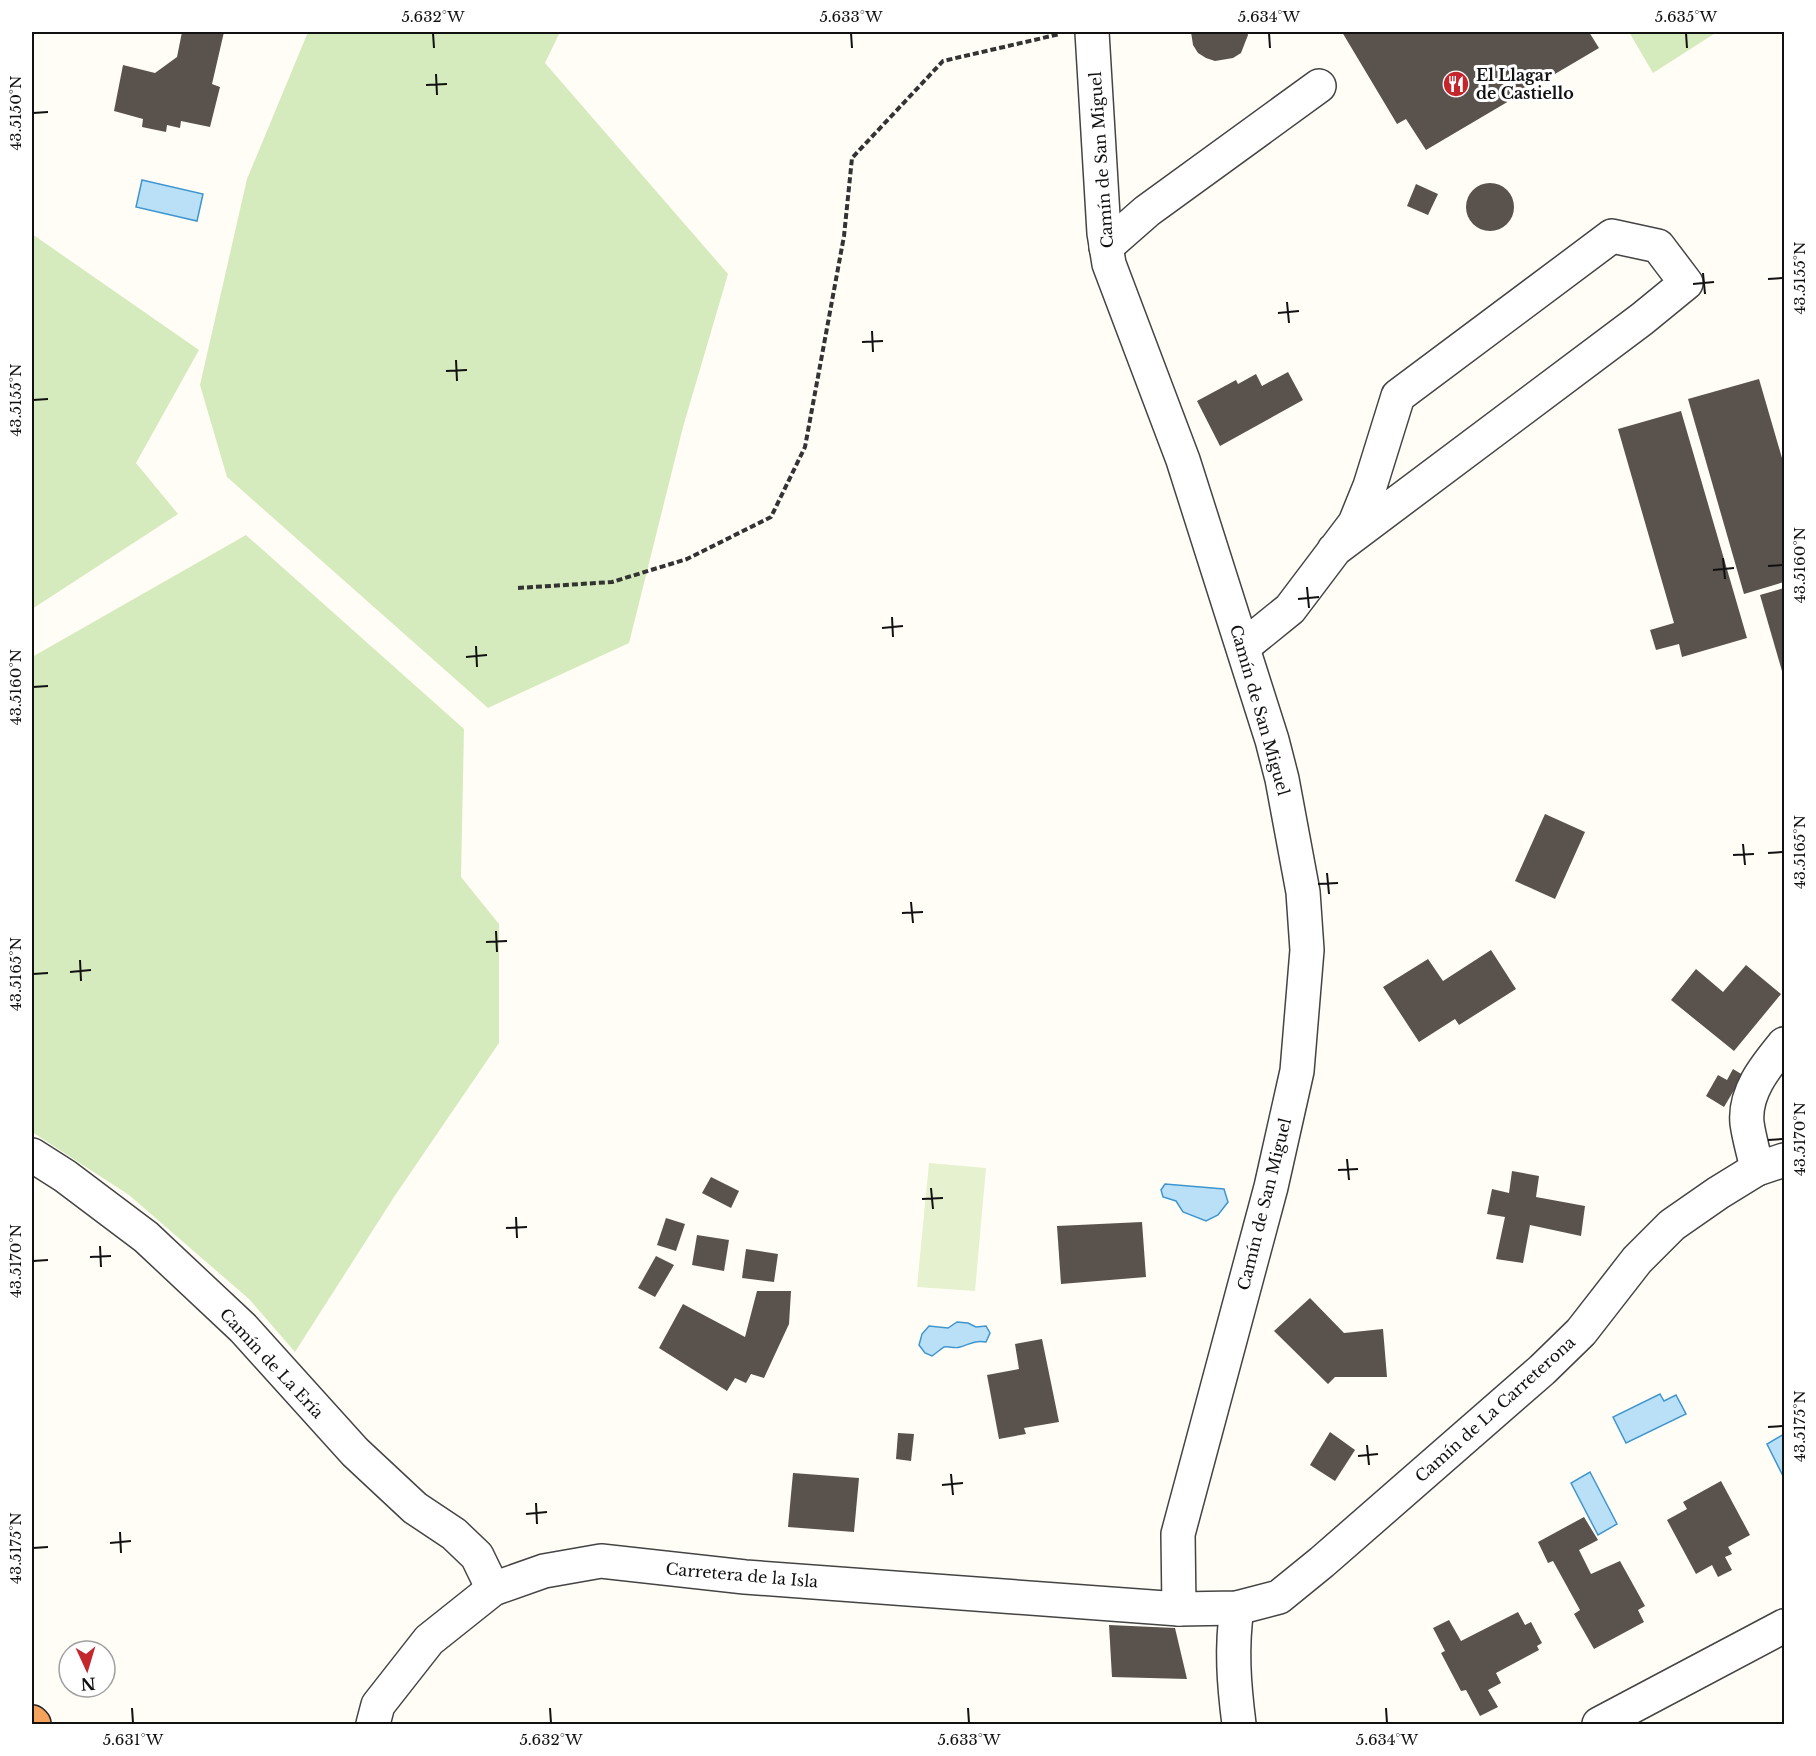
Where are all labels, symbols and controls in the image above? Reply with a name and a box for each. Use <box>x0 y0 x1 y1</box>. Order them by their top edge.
text: 5.632°W <box>401 7 465 26</box>
text: 5.633°W <box>819 7 883 26</box>
text: 5.634°W <box>1238 7 1301 26</box>
text: 5.635°W <box>1655 7 1718 26</box>
place label: El Llagar de Castiello <box>1476 65 1574 103</box>
restaurant icon: El Llagar de Castiello <box>1441 69 1471 99</box>
street label: Camín de San Miguel <box>1085 71 1117 249</box>
text: 43.5150°N <box>6 75 25 151</box>
text: 43.5155°N <box>1790 242 1809 314</box>
text: 43.5155°N <box>6 364 25 436</box>
text: 43.5160°N <box>1790 527 1809 603</box>
street label: Camín de San Miguel <box>1226 622 1294 798</box>
text: 43.5160°N <box>6 649 25 725</box>
text: 43.5165°N <box>1790 815 1809 889</box>
text: 43.5165°N <box>6 937 25 1011</box>
text: 43.5170°N <box>1790 1102 1809 1176</box>
street label: Camín de San Miguel <box>1233 1116 1295 1292</box>
text: 43.5170°N <box>6 1224 25 1298</box>
street label: Camín de La Ería <box>216 1304 328 1422</box>
street label: Camín de La Carreterona <box>1411 1332 1579 1486</box>
text: 43.5175°N <box>1790 1390 1809 1462</box>
text: 43.5175°N <box>6 1512 25 1584</box>
street label: Carretera de la Isla <box>665 1558 819 1592</box>
north arrow <box>57 1639 117 1699</box>
text: N <box>80 1673 96 1694</box>
text: 5.631°W <box>103 1730 164 1749</box>
text: 5.632°W <box>519 1730 583 1749</box>
text: 5.633°W <box>937 1730 1001 1749</box>
text: 5.634°W <box>1356 1730 1419 1749</box>

